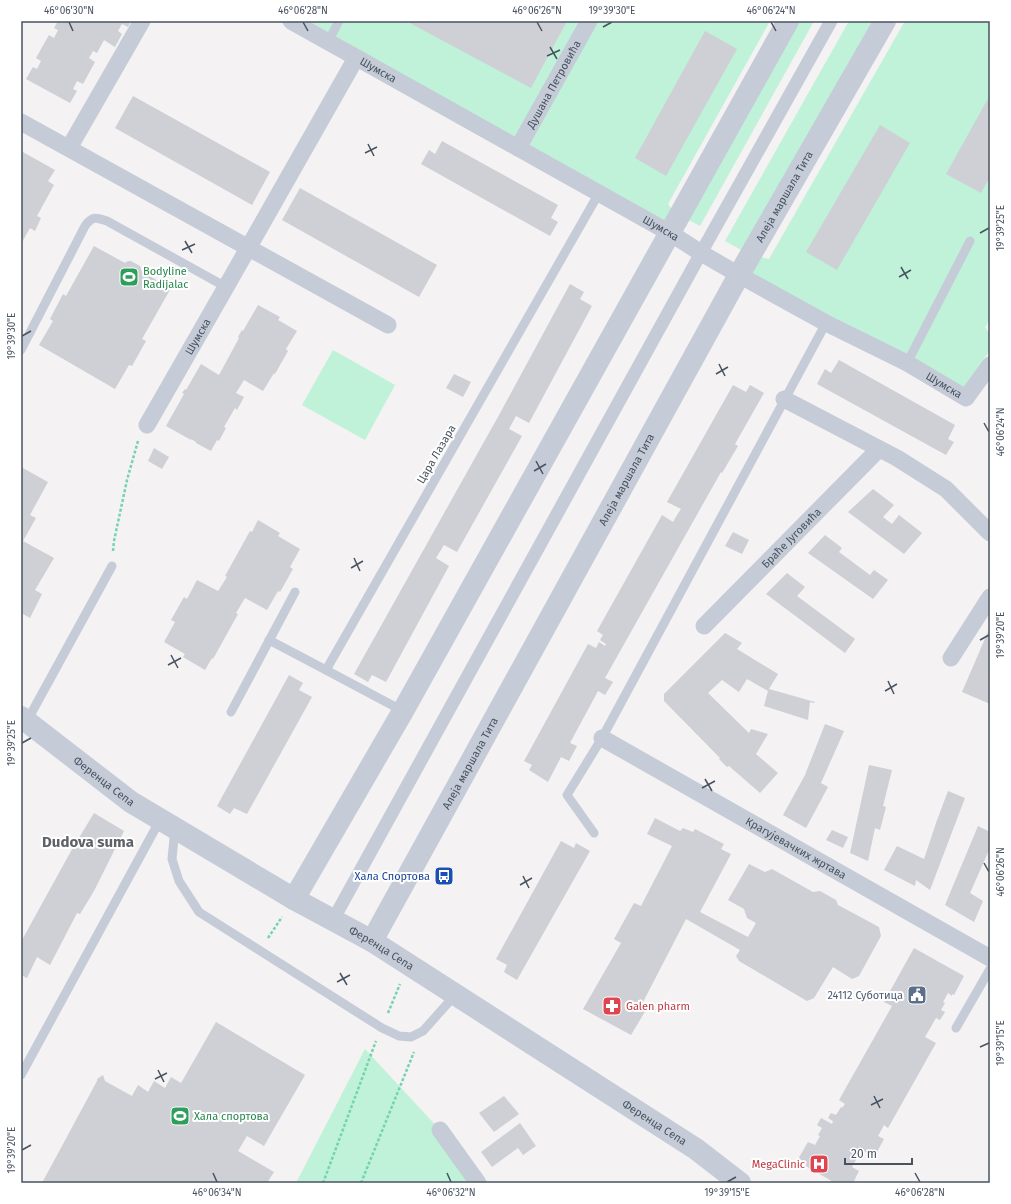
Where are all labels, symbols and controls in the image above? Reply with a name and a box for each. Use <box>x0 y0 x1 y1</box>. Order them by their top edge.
text: 46°06'30"N <box>44 5 94 17</box>
text: 46°06'28"N <box>278 5 328 17</box>
text: 46°06'26"N <box>512 5 562 17</box>
text: 19°39'30"E <box>589 5 635 17</box>
text: 46°06'24"N <box>747 5 796 17</box>
street label: Душана Петровића <box>524 38 584 132</box>
street label: Шумска <box>358 55 399 86</box>
street label: Алеја маршала Тита <box>753 149 816 245</box>
text: 19°39'25"E <box>995 205 1007 251</box>
street label: Шумска <box>640 213 681 244</box>
place label: Bodyline Radijalac <box>143 265 189 291</box>
sports icon: Bodyline Radijalac <box>118 266 140 288</box>
text: 19°39'30"E <box>6 313 18 359</box>
street label: Шумска <box>183 316 214 357</box>
street label: Шумска <box>924 370 964 401</box>
text: 46°06'24"N <box>995 408 1007 457</box>
street label: Цара Лазара <box>414 423 458 486</box>
street label: Алеја маршала Тита <box>596 431 657 528</box>
street label: Браће Југовића <box>759 505 824 571</box>
text: 19°39'20"E <box>995 612 1007 658</box>
street label: Алеја маршала Тита <box>440 715 501 812</box>
text: 19°39'25"E <box>6 720 18 766</box>
street label: Ференца Сепа <box>71 754 137 809</box>
street label: Крагујевачких жртава <box>743 815 848 882</box>
district label: Dudova suma <box>42 833 134 851</box>
text: 46°06'26"N <box>995 847 1007 897</box>
bus stop icon: Хала Спортова <box>433 865 455 887</box>
place label: Хала Спортова <box>355 870 430 883</box>
street label: Ференца Сепа <box>346 924 416 973</box>
public building icon: 24112 Суботица <box>906 984 928 1006</box>
place label: 24112 Суботица <box>827 989 903 1002</box>
pharmacy icon: Galen pharm <box>601 995 623 1017</box>
place label: Galen pharm <box>626 1000 690 1013</box>
text: 19°39'15"E <box>995 1020 1007 1066</box>
street label: Ференца Сепа <box>620 1097 689 1148</box>
sports icon: Хала спортова <box>169 1105 191 1127</box>
place label: Хала спортова <box>194 1110 269 1123</box>
text: 19°39'20"E <box>6 1127 18 1173</box>
scale bar <box>845 1140 912 1166</box>
text: 20 m <box>851 1147 877 1161</box>
hospital icon: MegaClinic <box>808 1153 830 1175</box>
place label: MegaClinic <box>752 1158 805 1171</box>
text: 46°06'34"N <box>192 1187 242 1199</box>
text: 46°06'32"N <box>426 1187 476 1199</box>
text: 19°39'15"E <box>704 1187 750 1199</box>
text: 46°06'28"N <box>895 1187 945 1199</box>

